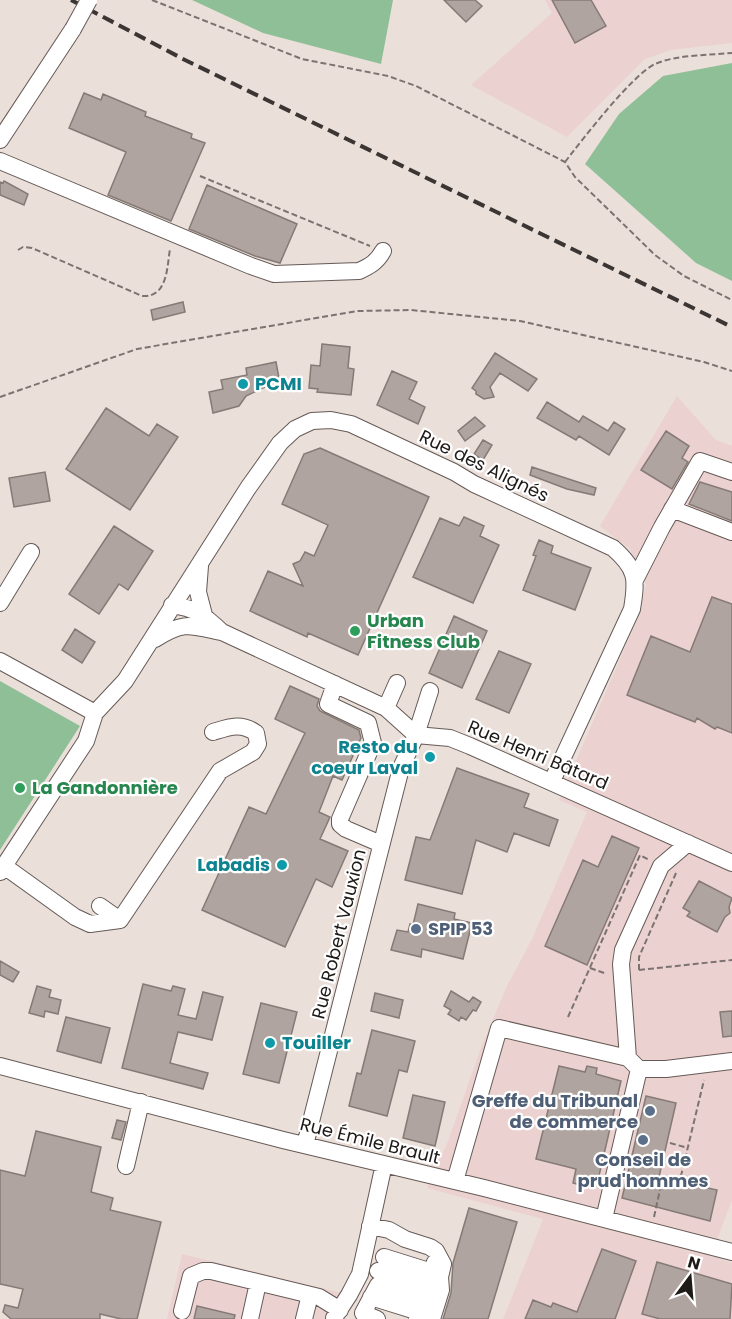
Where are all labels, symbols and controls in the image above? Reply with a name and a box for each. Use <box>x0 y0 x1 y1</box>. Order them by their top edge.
place label: PCMI <box>255 371 302 396</box>
marker: PCMI <box>236 377 250 391</box>
street label: Rue des Alignés <box>415 423 553 508</box>
place label: Urban Fitness Club <box>367 608 480 654</box>
marker: Urban Fitness Club <box>348 624 362 638</box>
street label: Rue Henri Bâtard <box>464 714 612 795</box>
place label: Resto du coeur Laval <box>311 734 418 780</box>
marker: Resto du coeur Laval <box>423 750 437 764</box>
place label: La Gandonnière <box>32 775 178 800</box>
marker: La Gandonnière <box>13 781 27 795</box>
street label: Rue Robert Vauxion <box>305 846 372 1021</box>
place label: Labadis <box>197 852 270 877</box>
marker: Labadis <box>275 858 289 872</box>
place label: SPIP 53 <box>428 916 493 941</box>
marker: SPIP 53 <box>409 922 423 936</box>
place label: Touiller <box>282 1030 351 1055</box>
marker: Touiller <box>263 1036 277 1050</box>
place label: Greffe du Tribunal de commerce <box>472 1088 638 1134</box>
marker: Greffe du Tribunal de commerce <box>643 1104 657 1118</box>
street label: Rue Émile Brault <box>298 1111 443 1170</box>
marker: Conseil de prud'hommes <box>636 1133 650 1147</box>
place label: Conseil de prud'hommes <box>577 1147 709 1193</box>
north arrow <box>660 1247 720 1307</box>
text: N <box>685 1250 703 1276</box>

